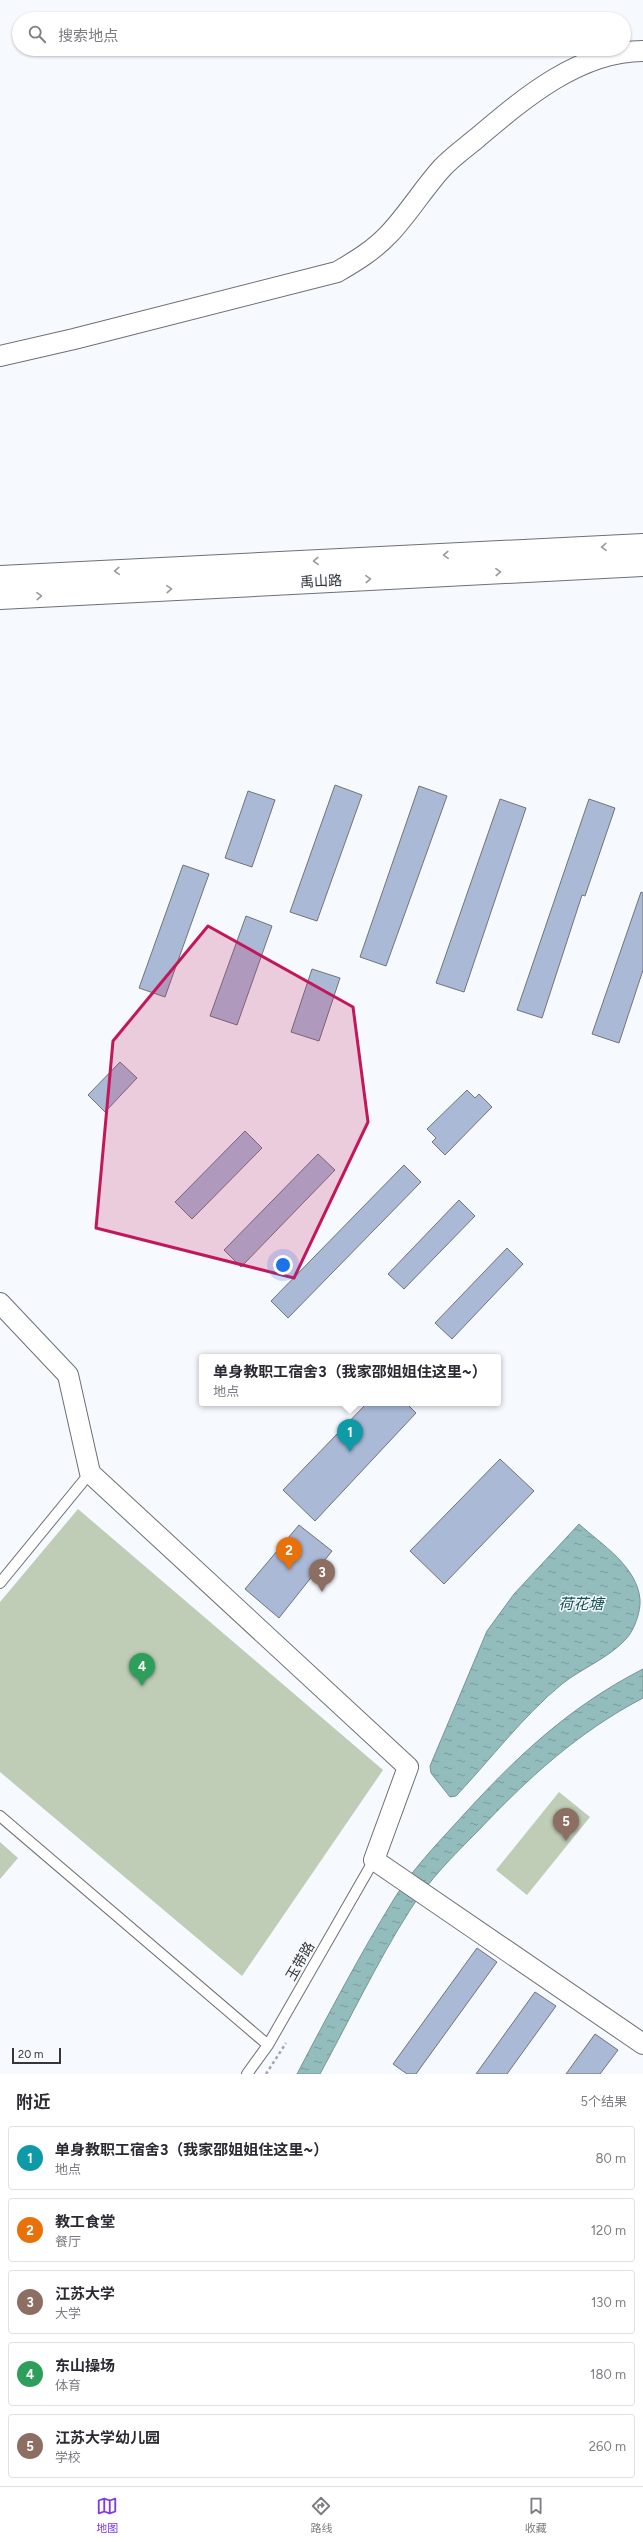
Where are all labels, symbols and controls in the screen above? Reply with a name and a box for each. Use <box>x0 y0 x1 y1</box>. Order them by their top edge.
search box <box>12 12 631 56</box>
icon: search <box>26 23 48 45</box>
text: 搜索地点 <box>58 27 118 45</box>
one-way arrow <box>601 542 607 551</box>
one-way arrow <box>443 550 449 559</box>
one-way arrow <box>313 557 319 565</box>
one-way arrow <box>114 567 120 575</box>
one-way arrow <box>495 568 501 576</box>
street label: 禹山路 <box>300 572 342 591</box>
one-way arrow <box>365 574 371 583</box>
one-way arrow <box>166 584 172 593</box>
one-way arrow <box>36 592 42 600</box>
your location <box>273 1255 293 1275</box>
popup <box>199 1354 501 1406</box>
text: 单身教职工宿舍3（我家邵姐姐住这里~） <box>213 1363 487 1381</box>
text: 地点 <box>213 1384 239 1399</box>
pin: 1 <box>337 1419 363 1452</box>
pin: 2 <box>276 1537 302 1570</box>
pin: 3 <box>309 1559 335 1592</box>
water label: 荷花塘 <box>558 1595 606 1613</box>
pin: 4 <box>129 1653 155 1686</box>
pin: 5 <box>553 1808 579 1841</box>
street label: 玉带路 <box>283 1939 318 1984</box>
scale bar <box>12 2046 61 2065</box>
text: 20 m <box>18 2048 43 2061</box>
text: 附近 <box>16 2092 50 2112</box>
text: 5个结果 <box>581 2094 627 2109</box>
text: 单身教职工宿舍3（我家邵姐姐住这里~） <box>55 2141 328 2159</box>
text: 1 <box>27 2151 33 2166</box>
text: 80 m <box>595 2151 626 2166</box>
text: 地点 <box>55 2162 81 2177</box>
text: 教工食堂 <box>55 2213 115 2231</box>
text: 2 <box>26 2223 34 2238</box>
text: 120 m <box>591 2223 626 2238</box>
text: 餐厅 <box>55 2234 81 2249</box>
text: 江苏大学 <box>55 2285 115 2303</box>
text: 3 <box>26 2295 34 2310</box>
text: 130 m <box>591 2295 626 2310</box>
text: 大学 <box>55 2306 81 2321</box>
text: 东山操场 <box>55 2357 115 2375</box>
text: 4 <box>26 2367 34 2382</box>
text: 180 m <box>590 2367 626 2382</box>
text: 体育 <box>55 2378 81 2393</box>
text: 江苏大学幼儿园 <box>55 2429 160 2447</box>
text: 5 <box>26 2439 34 2454</box>
text: 260 m <box>589 2439 626 2454</box>
text: 学校 <box>55 2450 81 2465</box>
tab: 地图 <box>96 2495 118 2535</box>
tab: 路线 <box>310 2495 332 2535</box>
tab: 收藏 <box>525 2495 547 2535</box>

